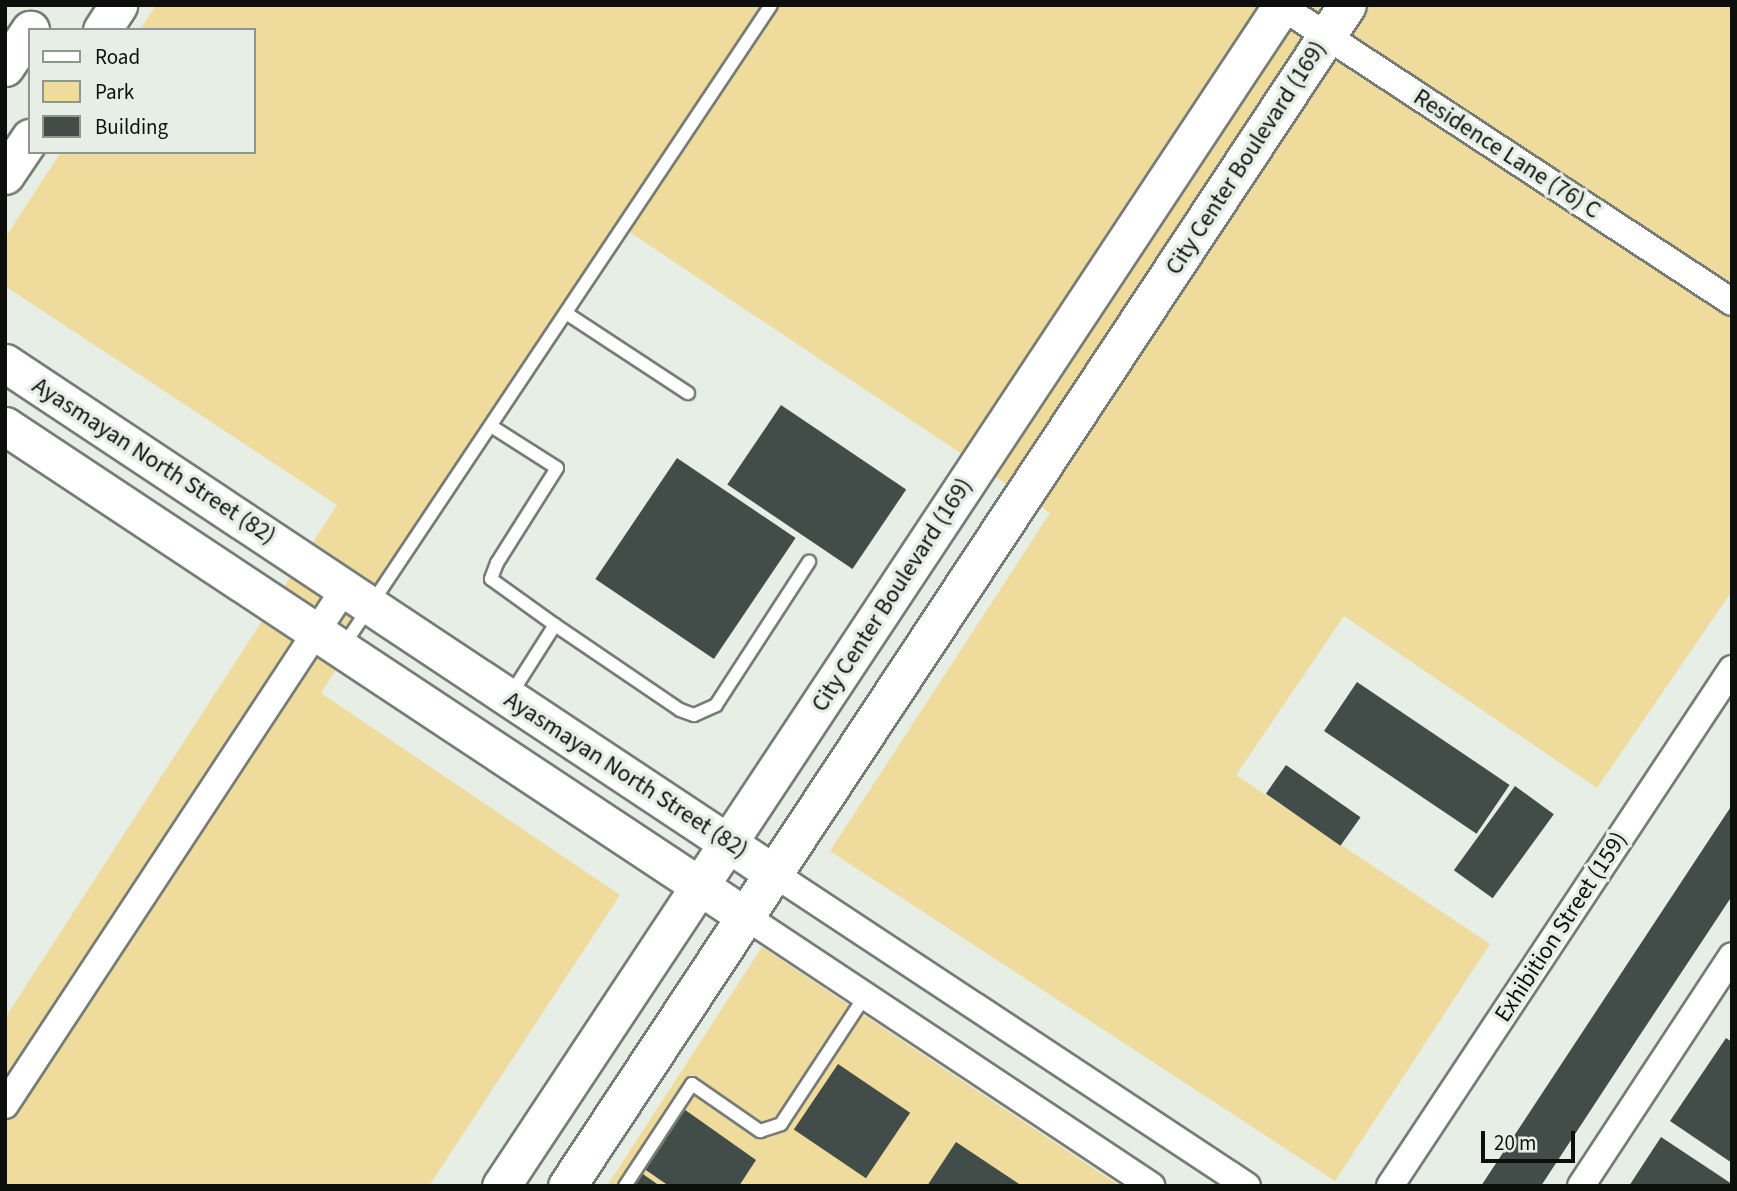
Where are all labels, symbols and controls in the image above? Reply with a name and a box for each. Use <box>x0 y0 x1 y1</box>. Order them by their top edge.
legend <box>28 28 256 154</box>
street label: City Center Boulevard (169) <box>1160 36 1332 280</box>
text: Road <box>95 42 140 72</box>
text: Park <box>95 77 134 107</box>
street label: Residence Lane (76) C <box>1408 83 1606 225</box>
text: Building <box>95 112 168 142</box>
street label: Ayasmayan North Street (82) <box>27 371 281 551</box>
street label: City Center Boulevard (169) <box>806 473 978 717</box>
street label: Ayasmayan North Street (82) <box>499 685 753 865</box>
street label: Exhibition Street (159) <box>1489 827 1633 1027</box>
scale bar <box>1485 1118 1580 1162</box>
text: 20 m <box>1494 1128 1536 1158</box>

